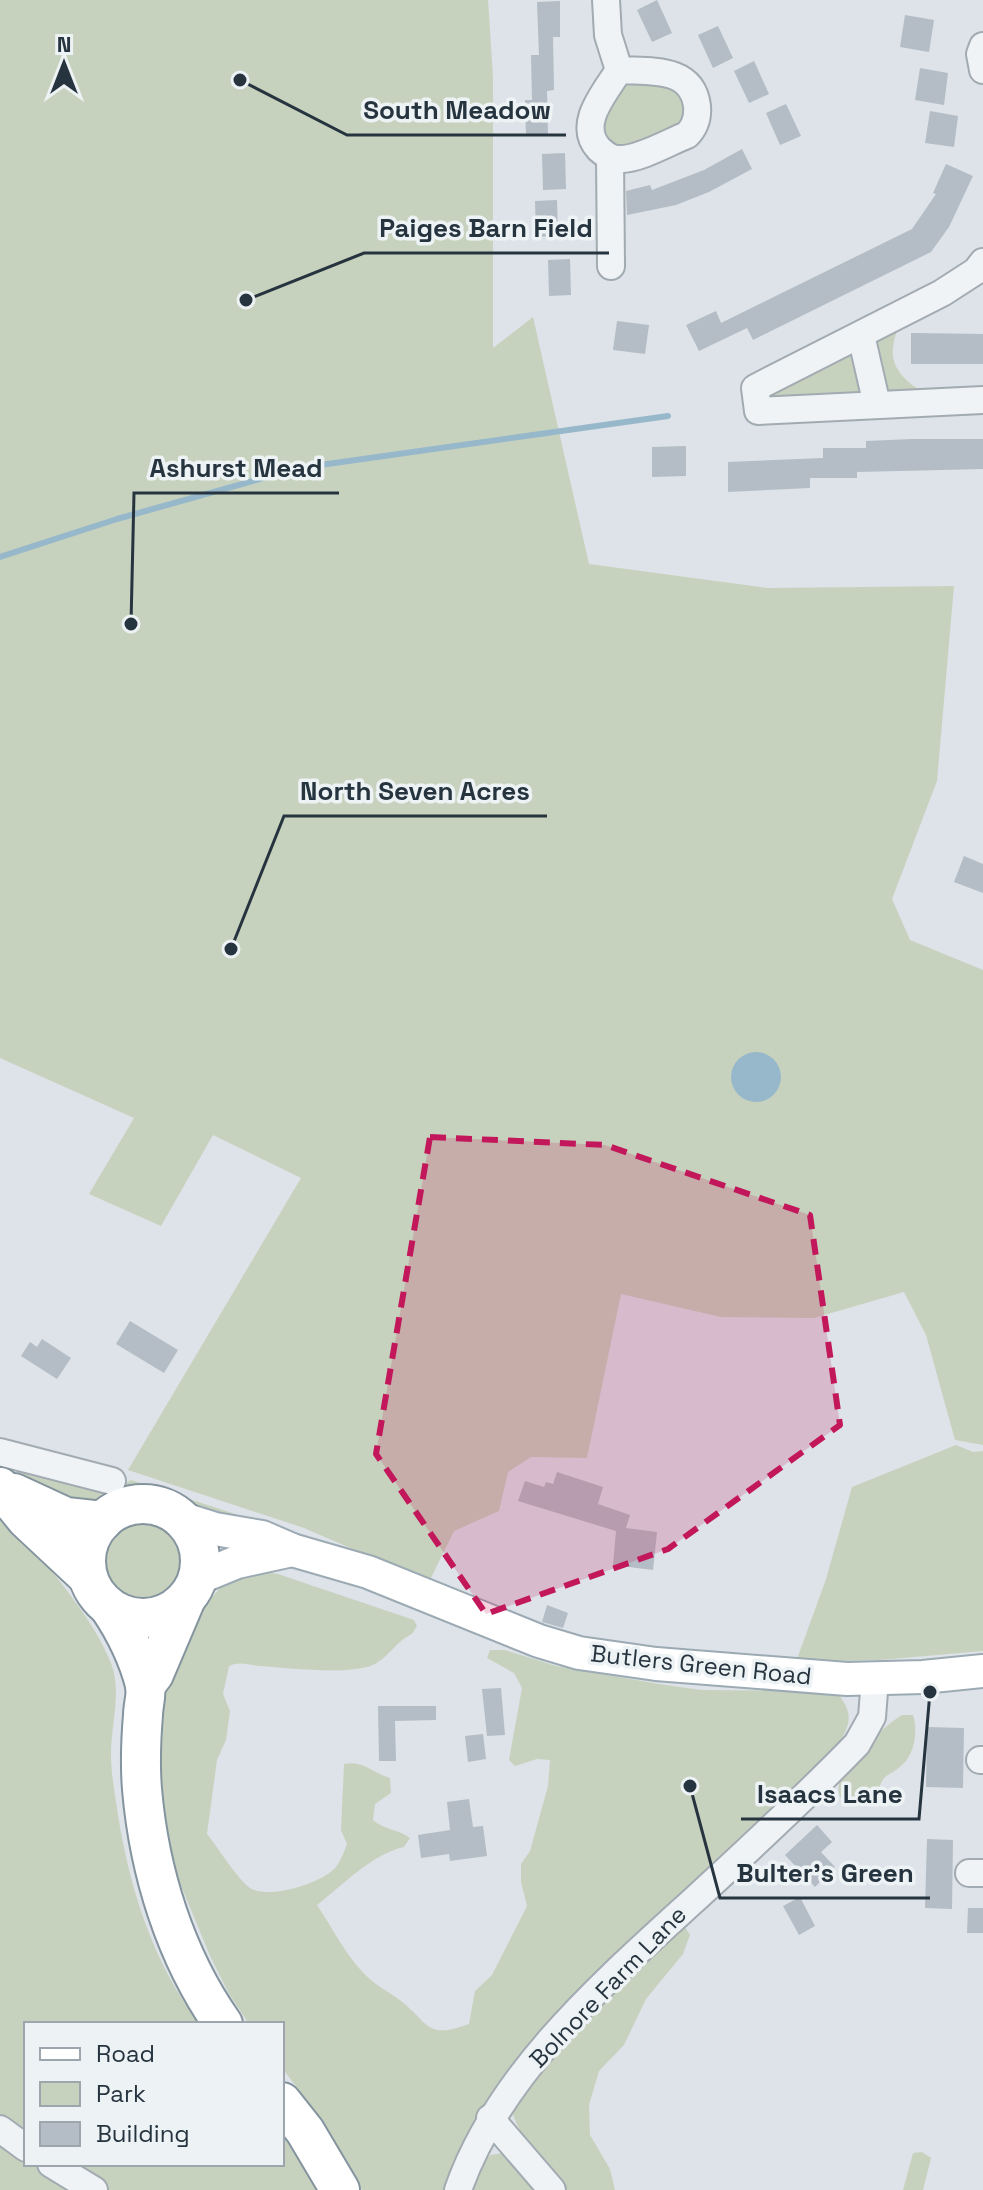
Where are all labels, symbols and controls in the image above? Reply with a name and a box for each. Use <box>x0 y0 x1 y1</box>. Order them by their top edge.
north arrow <box>24 24 104 104</box>
text: N <box>57 30 71 58</box>
callout: South Meadow <box>347 85 566 135</box>
text: South Meadow <box>363 93 551 127</box>
callout: Paiges Barn Field <box>364 203 609 253</box>
text: Paiges Barn Field <box>379 211 593 245</box>
callout: Ashurst Mead <box>134 443 339 493</box>
text: Ashurst Mead <box>149 451 323 485</box>
callout: North Seven Acres <box>284 766 547 816</box>
text: North Seven Acres <box>300 774 530 808</box>
street label: Butlers Green Road <box>589 1637 813 1692</box>
callout: Isaacs Lane <box>741 1769 919 1819</box>
text: Isaacs Lane <box>757 1777 903 1811</box>
callout: Bulter's Green <box>720 1848 930 1898</box>
text: Bulter's Green <box>736 1856 914 1890</box>
street label: Bolnore Farm Lane <box>522 1899 693 2074</box>
legend <box>24 2022 284 2166</box>
text: Road <box>96 2038 155 2069</box>
text: Park <box>96 2078 146 2109</box>
text: Building <box>96 2118 190 2149</box>

